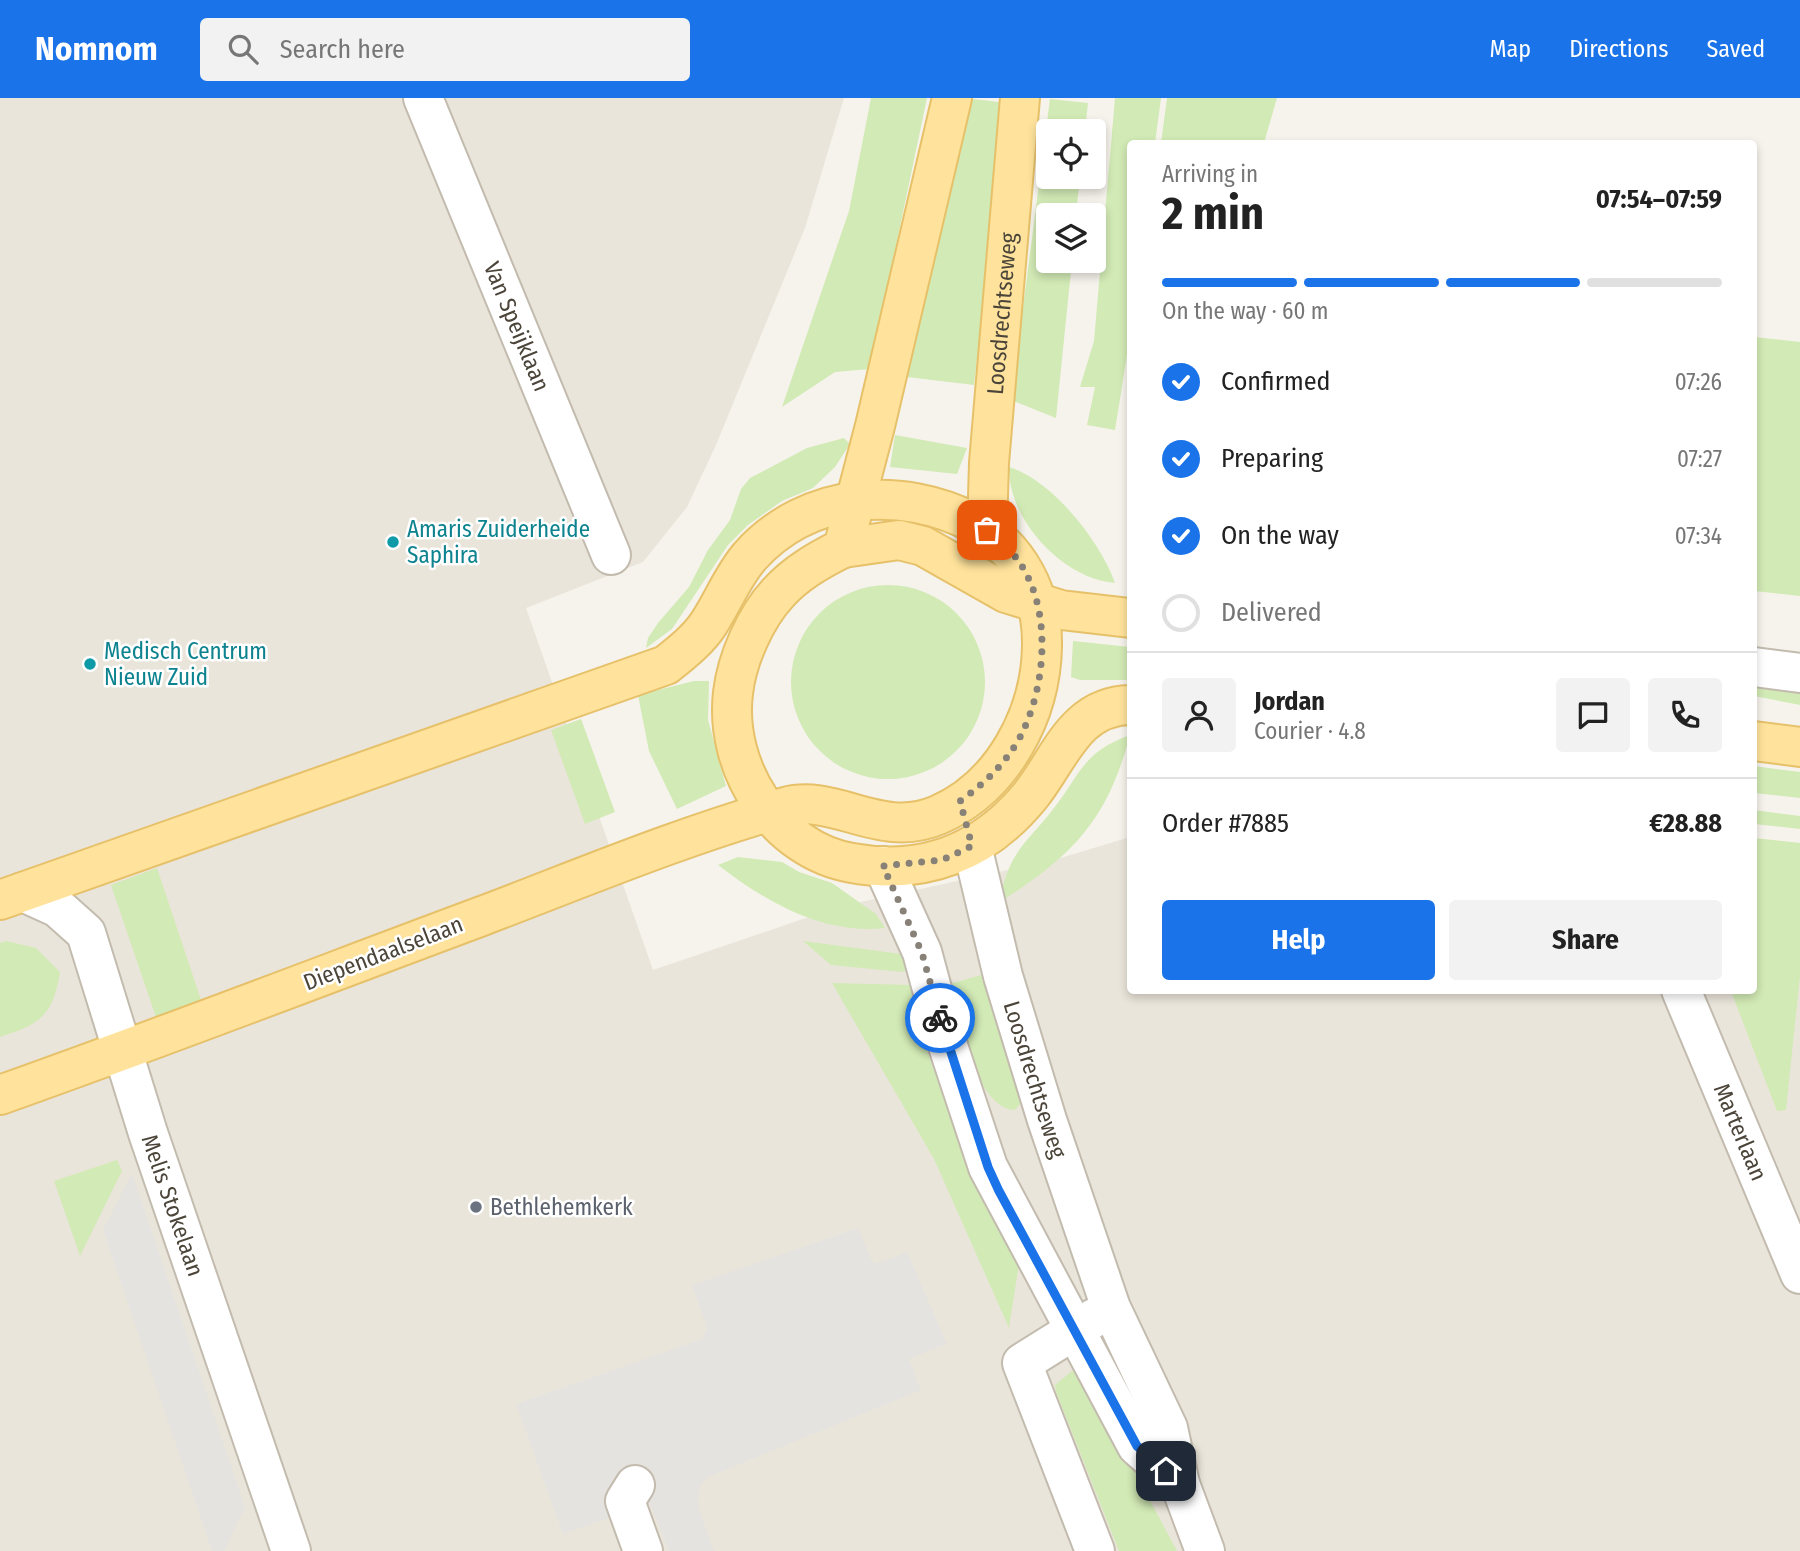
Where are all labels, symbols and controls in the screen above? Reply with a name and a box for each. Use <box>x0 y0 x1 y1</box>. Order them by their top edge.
search box <box>200 18 690 81</box>
text: Nomnom <box>35 29 158 69</box>
icon: search <box>224 30 262 68</box>
text: Search here <box>280 34 405 65</box>
text: Map <box>1490 35 1531 63</box>
text: Directions <box>1569 35 1668 63</box>
text: Saved <box>1706 35 1765 63</box>
map controls <box>1036 119 1106 273</box>
button: locate <box>1036 119 1106 189</box>
text: Arriving in <box>1162 160 1258 188</box>
text: 07:54–07:59 <box>1596 184 1722 215</box>
text: 2 min <box>1162 186 1264 241</box>
button: layers <box>1036 203 1106 273</box>
street label: Loosdrechtseweg <box>981 231 1023 396</box>
street label: Van Speijklaan <box>478 258 556 395</box>
text: On the way · 60 m <box>1162 297 1329 325</box>
icon: check <box>1162 363 1200 401</box>
text: Confirmed <box>1221 366 1331 397</box>
text: 07:26 <box>1675 368 1722 396</box>
icon: check <box>1162 440 1200 478</box>
text: Preparing <box>1221 443 1323 474</box>
text: 07:27 <box>1677 445 1722 473</box>
pin <box>957 500 1017 560</box>
icon: bag <box>968 511 1006 549</box>
place label: Amaris Zuiderheide Saphira <box>407 515 590 569</box>
icon: check <box>1162 517 1200 555</box>
text: On the way <box>1221 520 1339 551</box>
text: 07:34 <box>1675 522 1722 550</box>
marker: Amaris Zuiderheide Saphira <box>385 534 401 550</box>
text: Delivered <box>1221 597 1322 628</box>
place label: Medisch Centrum Nieuw Zuid <box>104 637 267 691</box>
marker: Medisch Centrum Nieuw Zuid <box>82 656 98 672</box>
button: person <box>1162 678 1236 752</box>
button: chat <box>1556 678 1630 752</box>
button: phone <box>1648 678 1722 752</box>
text: Jordan <box>1254 686 1325 717</box>
text: Courier · 4.8 <box>1254 717 1366 745</box>
text: Order #7885 <box>1162 808 1289 839</box>
text: €28.88 <box>1649 808 1722 839</box>
button: Help <box>1162 900 1435 980</box>
button: Share <box>1449 900 1722 980</box>
street label: Diependaalselaan <box>299 910 467 996</box>
courier <box>905 983 975 1053</box>
street label: Loosdrechtseweg <box>997 998 1073 1162</box>
icon: bike <box>921 999 959 1037</box>
street label: Marterlaan <box>1708 1079 1773 1185</box>
street label: Melis Stokelaan <box>136 1131 210 1280</box>
place label: Bethlehemkerk <box>490 1193 633 1221</box>
marker: Bethlehemkerk <box>468 1199 484 1215</box>
pin <box>1136 1441 1196 1501</box>
icon: home <box>1147 1452 1185 1490</box>

